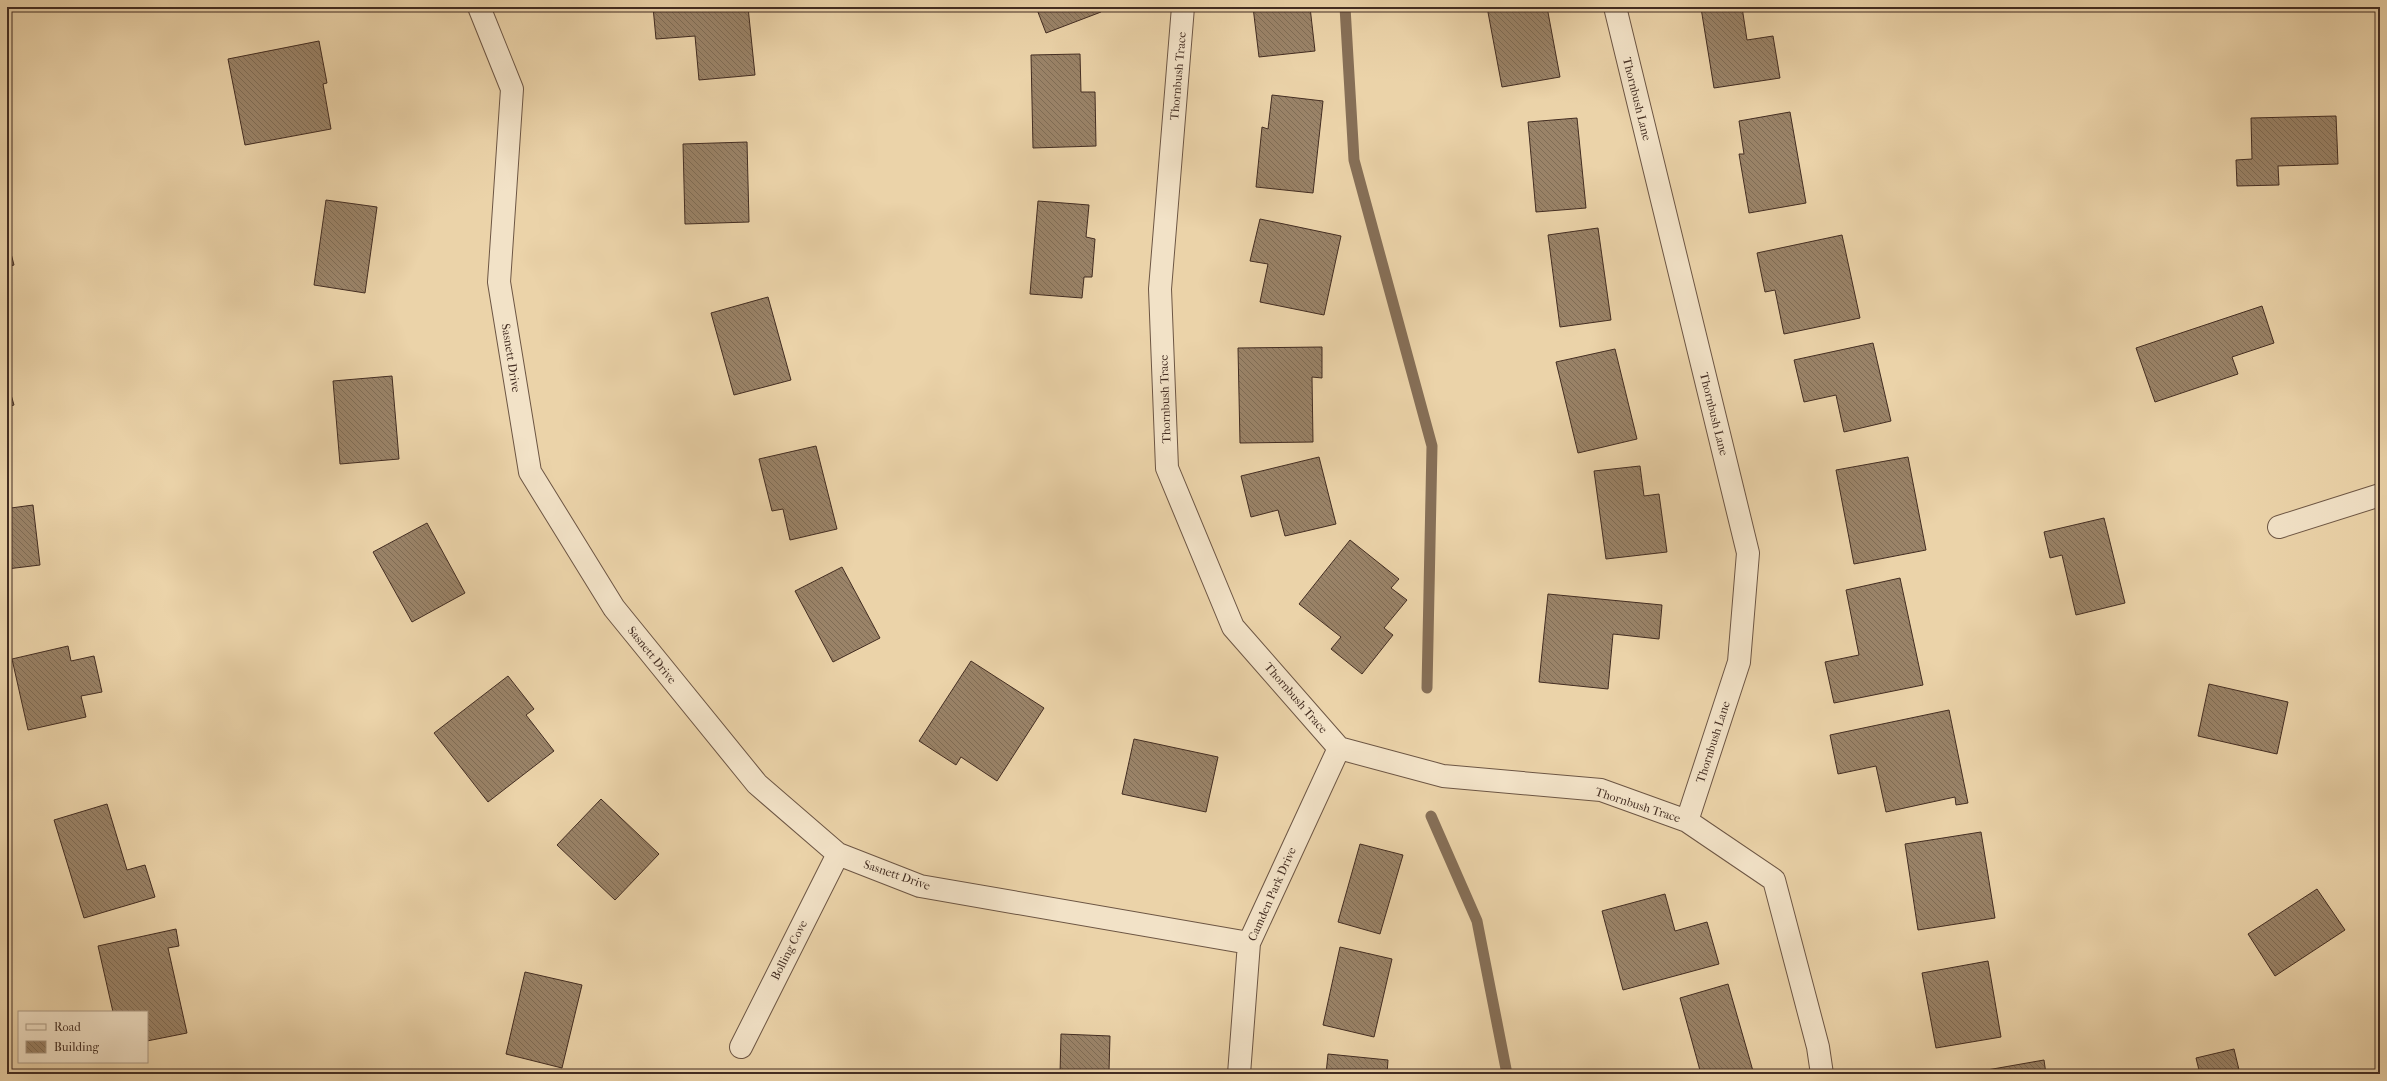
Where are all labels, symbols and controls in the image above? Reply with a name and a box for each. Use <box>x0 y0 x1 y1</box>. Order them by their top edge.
street label: Thornbush Trace <box>1167 31 1189 121</box>
street label: Thornbush Lane <box>1620 56 1654 142</box>
street label: Sasnett Drive <box>499 323 523 393</box>
street label: Thornbush Trace <box>1156 354 1174 444</box>
street label: Thornbush Lane <box>1697 371 1731 457</box>
street label: Sasnett Drive <box>625 624 679 686</box>
street label: Thornbush Trace <box>1262 660 1330 736</box>
street label: Thornbush Lane <box>1693 699 1733 785</box>
street label: Thornbush Trace <box>1594 785 1682 825</box>
street label: Camden Park Drive <box>1245 845 1299 943</box>
street label: Sasnett Drive <box>862 857 932 893</box>
street label: Bolling Cove <box>768 918 810 982</box>
legend <box>18 1011 148 1063</box>
text: Road <box>54 1020 81 1034</box>
text: Building <box>54 1040 99 1054</box>

